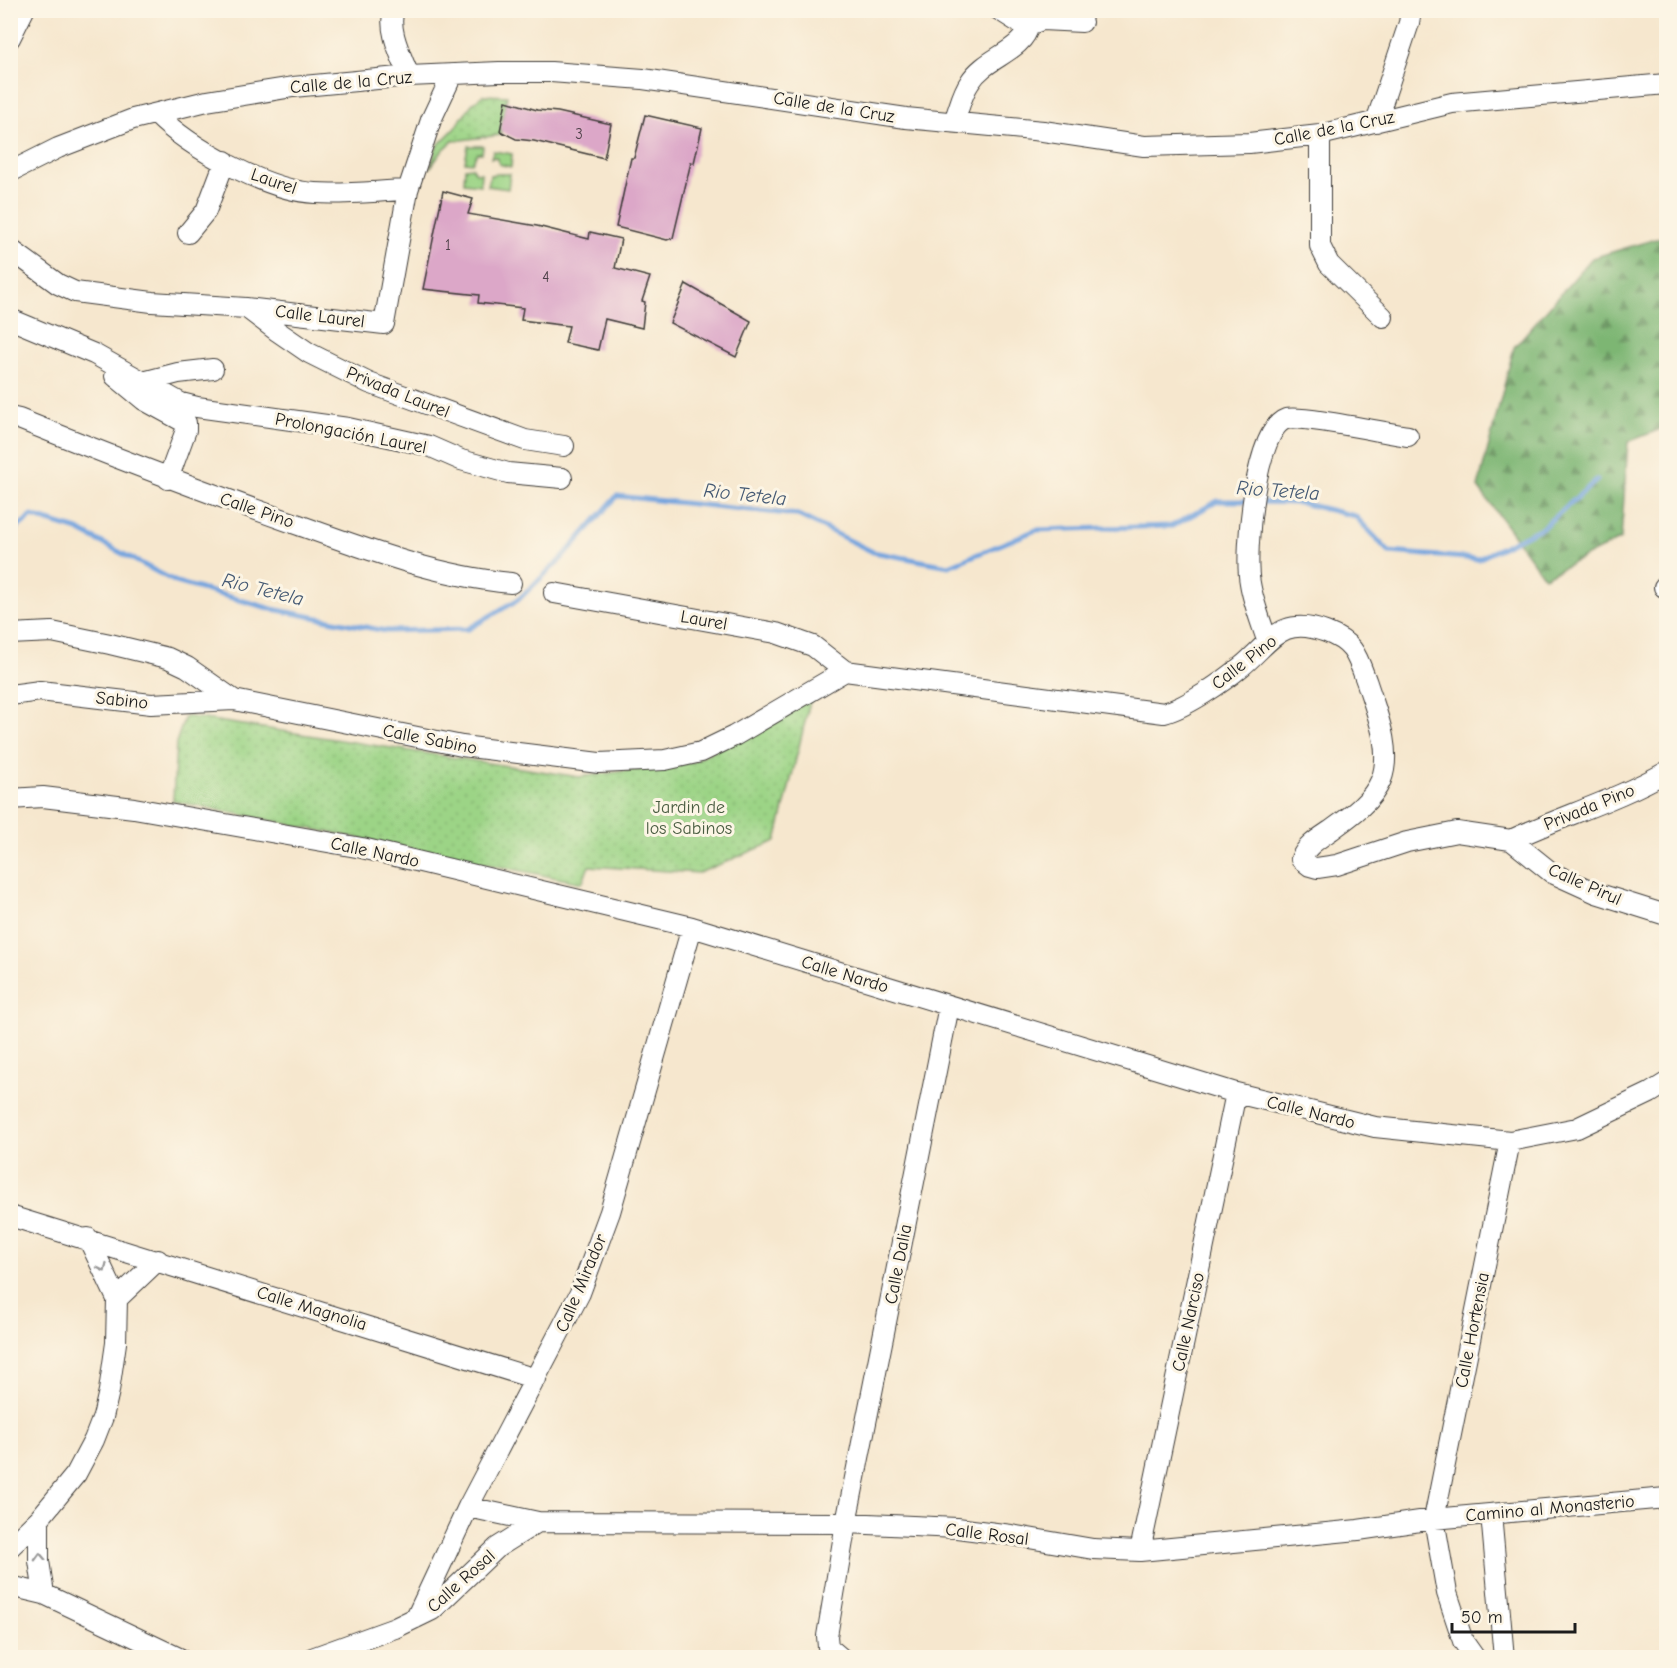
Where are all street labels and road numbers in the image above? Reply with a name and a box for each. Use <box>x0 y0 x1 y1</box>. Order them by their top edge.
street label: Calle de la Cruz <box>289 67 413 98</box>
street label: Calle de la Cruz <box>772 88 896 127</box>
street label: Calle de la Cruz <box>1272 106 1396 150</box>
street label: Laurel <box>248 164 299 199</box>
street label: Calle Laurel <box>274 301 366 332</box>
street label: Privada Laurel <box>343 362 453 423</box>
street label: Prolongación Laurel <box>273 409 428 458</box>
street label: Calle Pino <box>217 488 297 533</box>
street label: Laurel <box>679 606 729 635</box>
street label: Calle Pino <box>1208 630 1281 694</box>
street label: Sabino <box>95 687 149 714</box>
street label: Calle Sabino <box>381 720 479 759</box>
street label: Privada Pino <box>1541 780 1638 835</box>
street label: Calle Nardo <box>329 833 421 872</box>
street label: Calle Pirul <box>1545 859 1625 910</box>
street label: Calle Nardo <box>799 951 891 998</box>
street label: Calle Nardo <box>1265 1091 1357 1134</box>
street label: Calle Dalia <box>880 1222 917 1306</box>
street label: Calle Mirador <box>551 1230 612 1336</box>
street label: Calle Hortensia <box>1451 1270 1494 1390</box>
street label: Calle Narciso <box>1168 1271 1209 1374</box>
street label: Calle Magnolia <box>254 1282 369 1335</box>
street label: Camino al Monasterio <box>1465 1491 1636 1526</box>
street label: Calle Rosal <box>944 1519 1030 1550</box>
street label: Calle Rosal <box>423 1546 500 1617</box>

